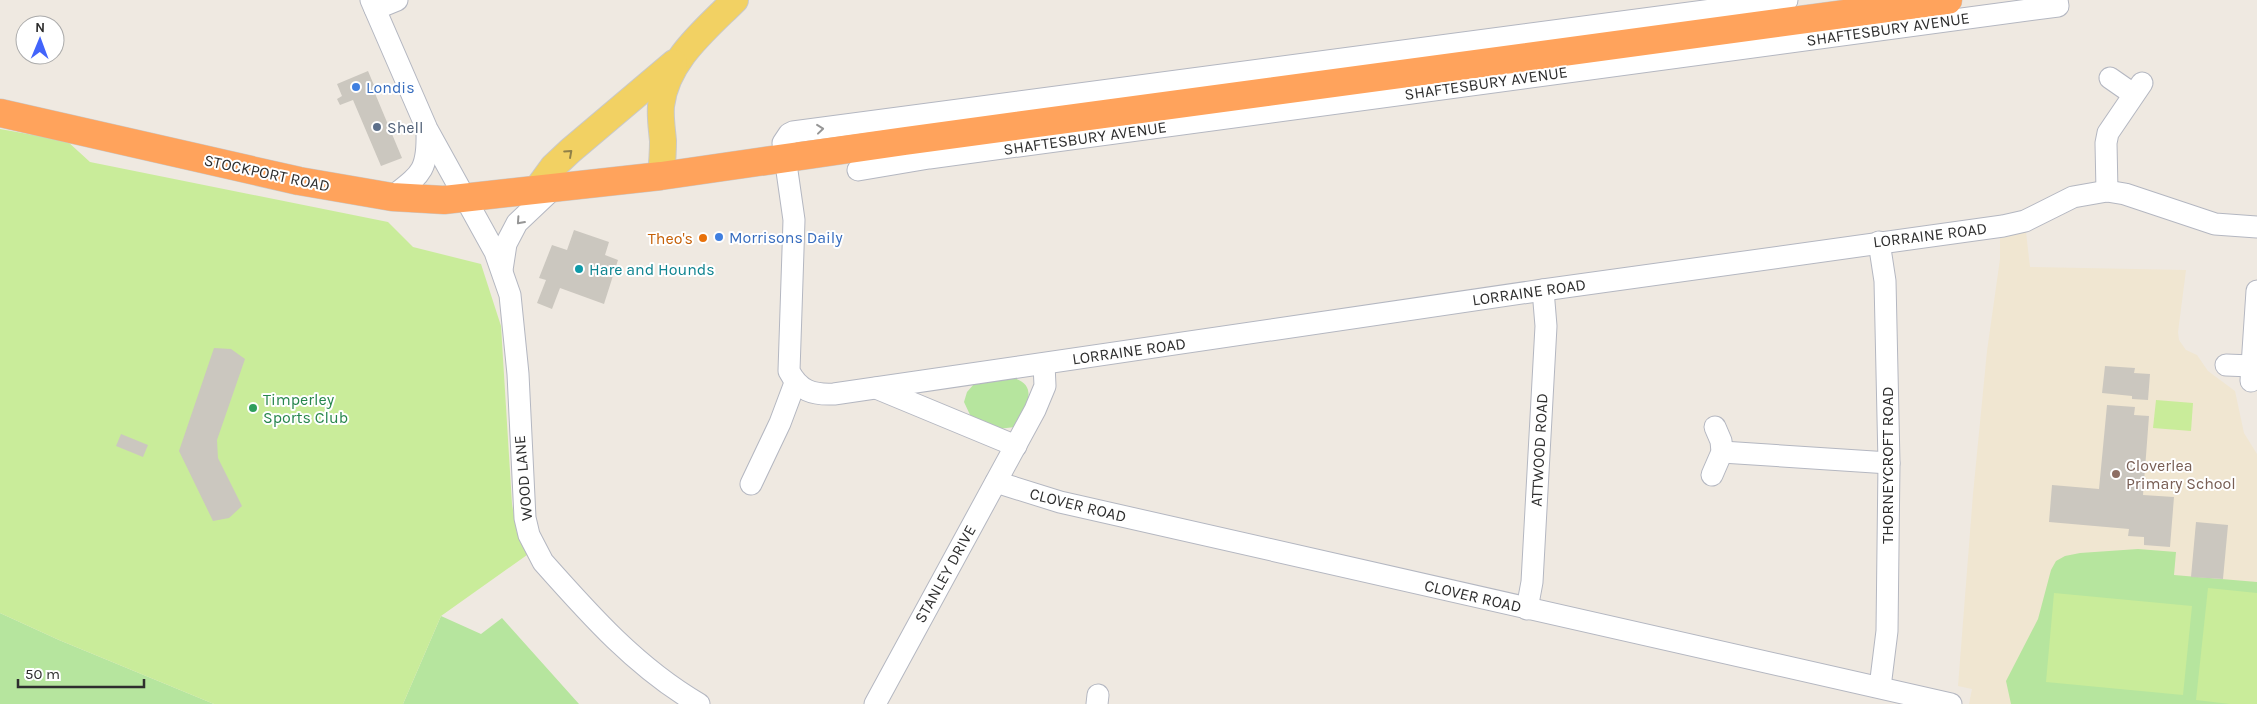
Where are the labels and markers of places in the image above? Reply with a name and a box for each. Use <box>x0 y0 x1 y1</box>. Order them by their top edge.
place label: Londis <box>366 78 415 97</box>
marker: Londis <box>350 81 362 93</box>
place label: Shell <box>387 118 424 137</box>
marker: Shell <box>371 121 383 133</box>
place label: Morrisons Daily <box>729 228 843 247</box>
place label: Theo's <box>648 229 693 248</box>
marker: Morrisons Daily <box>713 231 725 243</box>
marker: Theo's <box>697 232 709 244</box>
place label: Hare and Hounds <box>589 260 715 279</box>
marker: Hare and Hounds <box>573 263 585 275</box>
place label: Timperley Sports Club <box>263 390 348 427</box>
marker: Timperley Sports Club <box>247 402 259 414</box>
place label: Cloverlea Primary School <box>2126 456 2236 493</box>
marker: Cloverlea Primary School <box>2110 468 2122 480</box>

